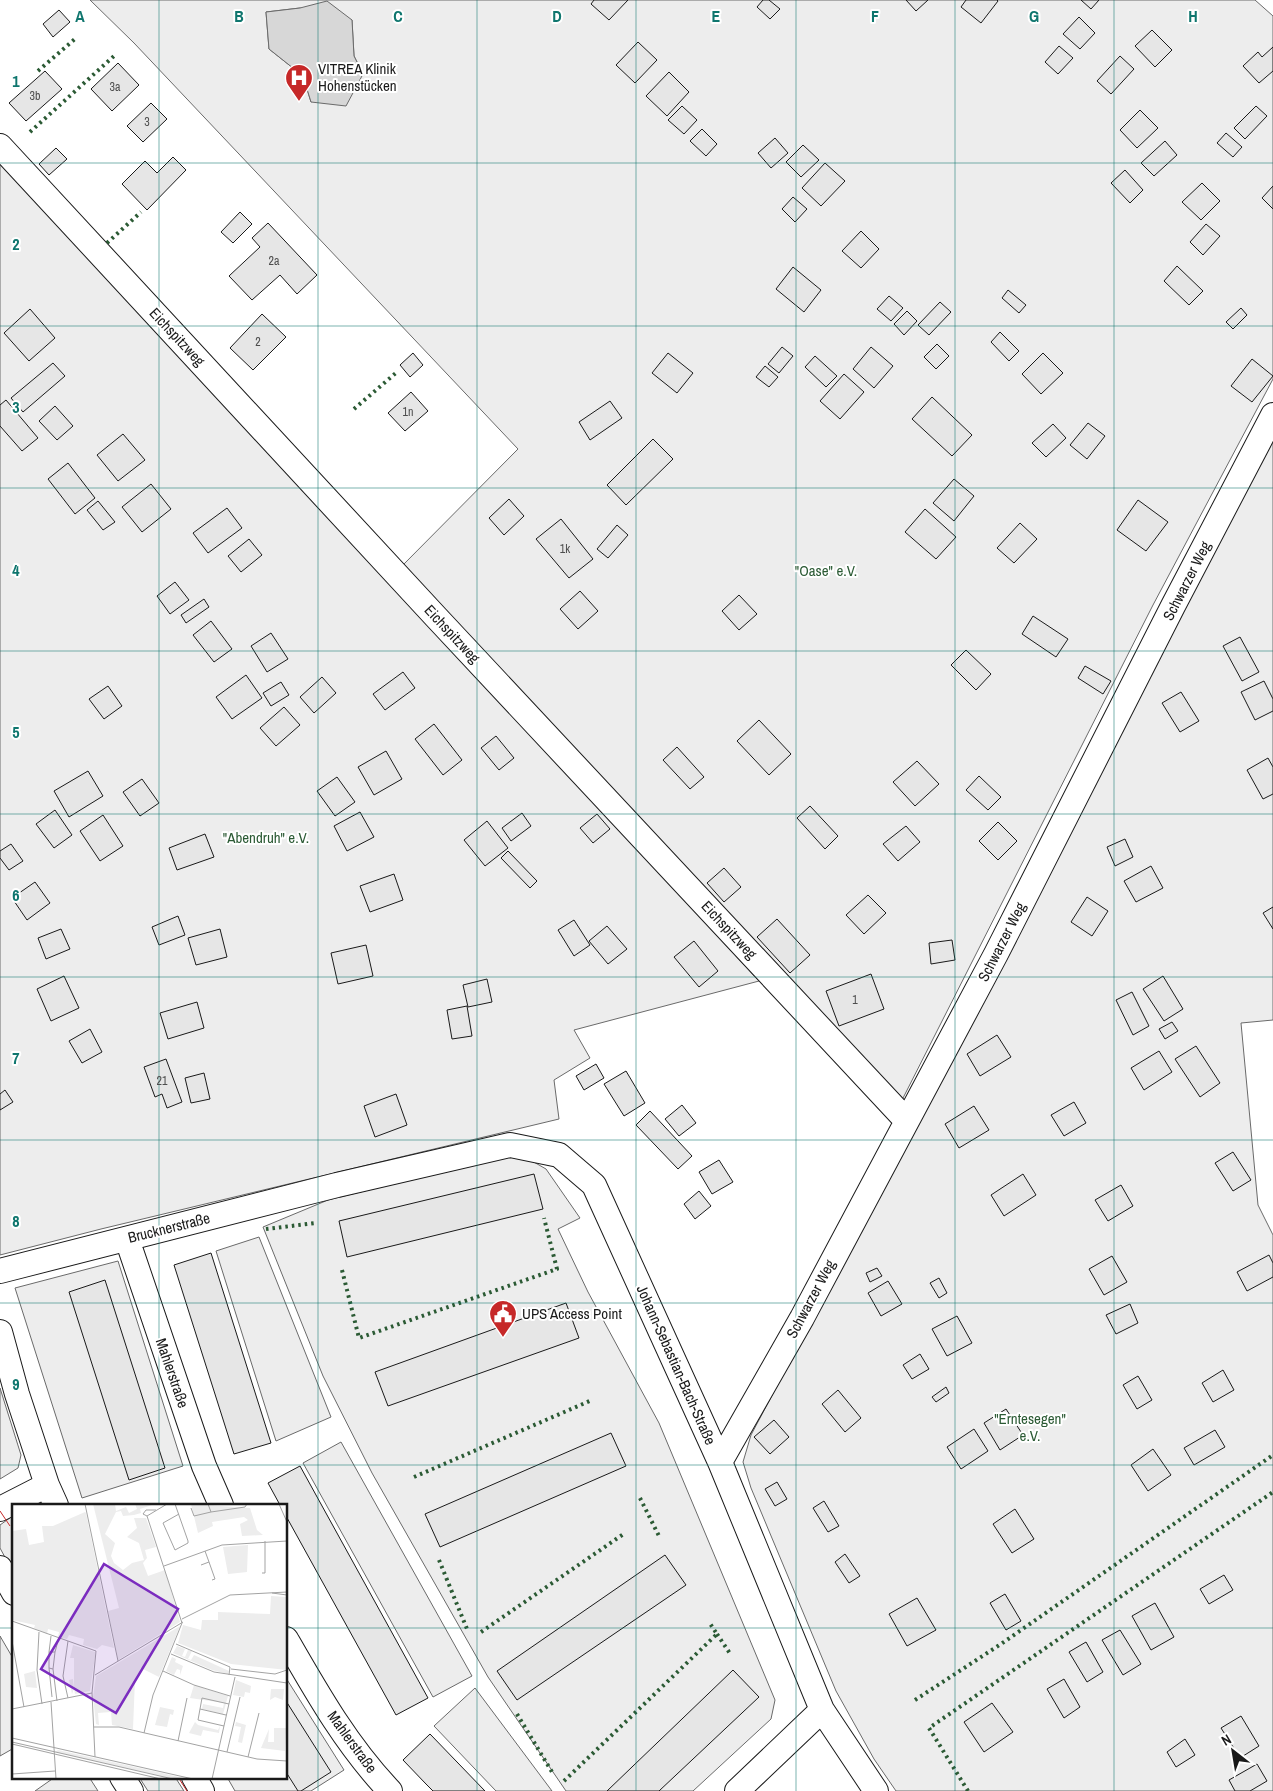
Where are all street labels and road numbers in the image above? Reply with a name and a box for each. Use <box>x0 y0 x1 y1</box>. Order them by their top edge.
street label: Eichspitzweg <box>145 303 210 371</box>
street label: Schwarzer Weg <box>1158 537 1216 624</box>
street label: Eichspitzweg <box>420 600 485 668</box>
street label: Eichspitzweg <box>697 896 762 964</box>
street label: Schwarzer Weg <box>973 898 1031 985</box>
street label: Brucknerstraße <box>126 1207 212 1248</box>
street label: Schwarzer Weg <box>781 1255 840 1342</box>
street label: Johann-Sebastian-Bach-Straße <box>632 1282 721 1448</box>
street label: Mahlerstraße <box>151 1335 194 1411</box>
street label: Mahlerstraße <box>323 1706 382 1777</box>

